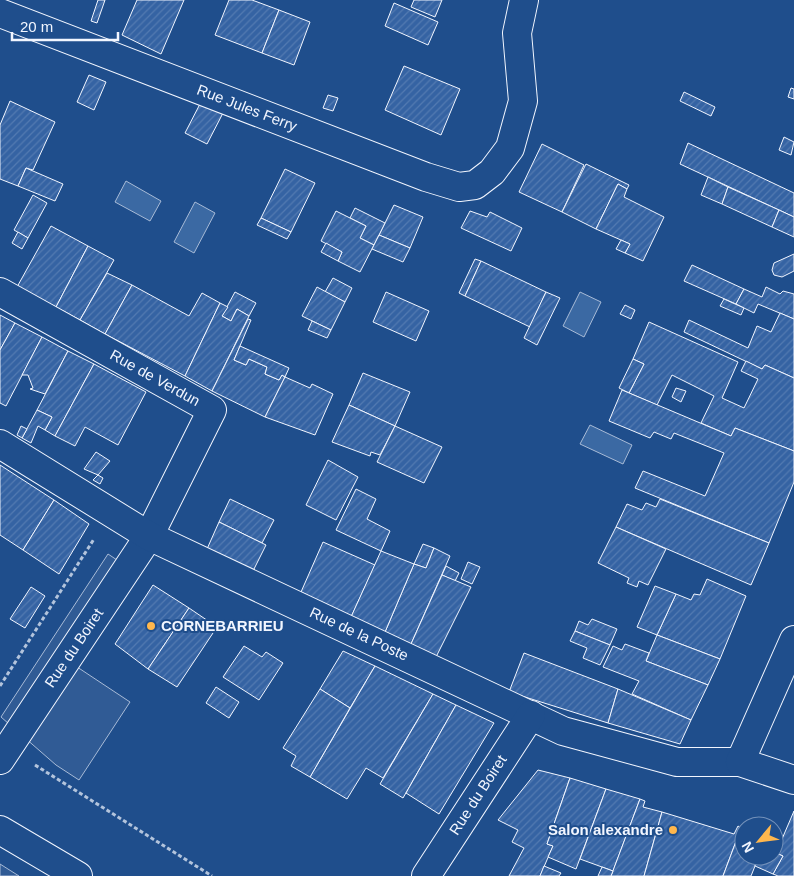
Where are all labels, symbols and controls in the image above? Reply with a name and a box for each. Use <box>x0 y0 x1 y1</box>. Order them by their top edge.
scale bar <box>12 10 119 42</box>
text: 20 m <box>20 18 53 35</box>
street label: Rue Jules Ferry <box>195 81 300 135</box>
street label: Rue de Verdun <box>107 346 203 409</box>
street label: Rue de la Poste <box>307 603 411 664</box>
street label: Rue du Boiret <box>41 604 107 690</box>
place label: CORNEBARRIEU <box>161 617 284 634</box>
marker: CORNEBARRIEU <box>145 620 157 632</box>
street label: Rue du Boiret <box>445 751 510 838</box>
north arrow <box>734 816 784 866</box>
place label: Salon alexandre <box>548 821 663 838</box>
marker: Salon alexandre <box>667 824 679 836</box>
text: N <box>738 839 757 856</box>

